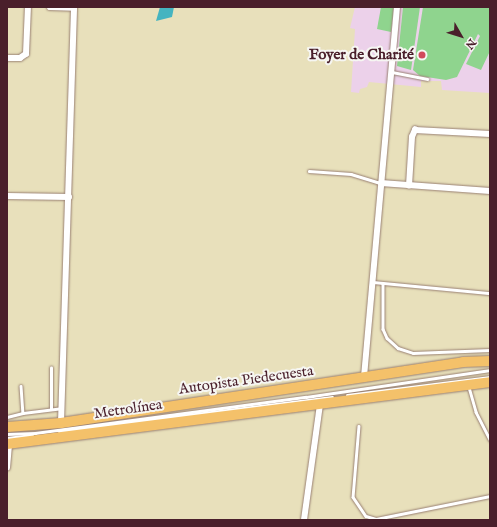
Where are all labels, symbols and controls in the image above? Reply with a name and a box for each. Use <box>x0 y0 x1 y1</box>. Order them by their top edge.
north arrow <box>441 16 481 56</box>
text: N <box>462 35 479 52</box>
place label: Foyer de Charité <box>309 46 414 64</box>
marker: Foyer de Charité <box>417 50 427 60</box>
street label: Autopista Piedecuesta <box>178 362 314 398</box>
street label: Metrolínea <box>93 395 163 423</box>

